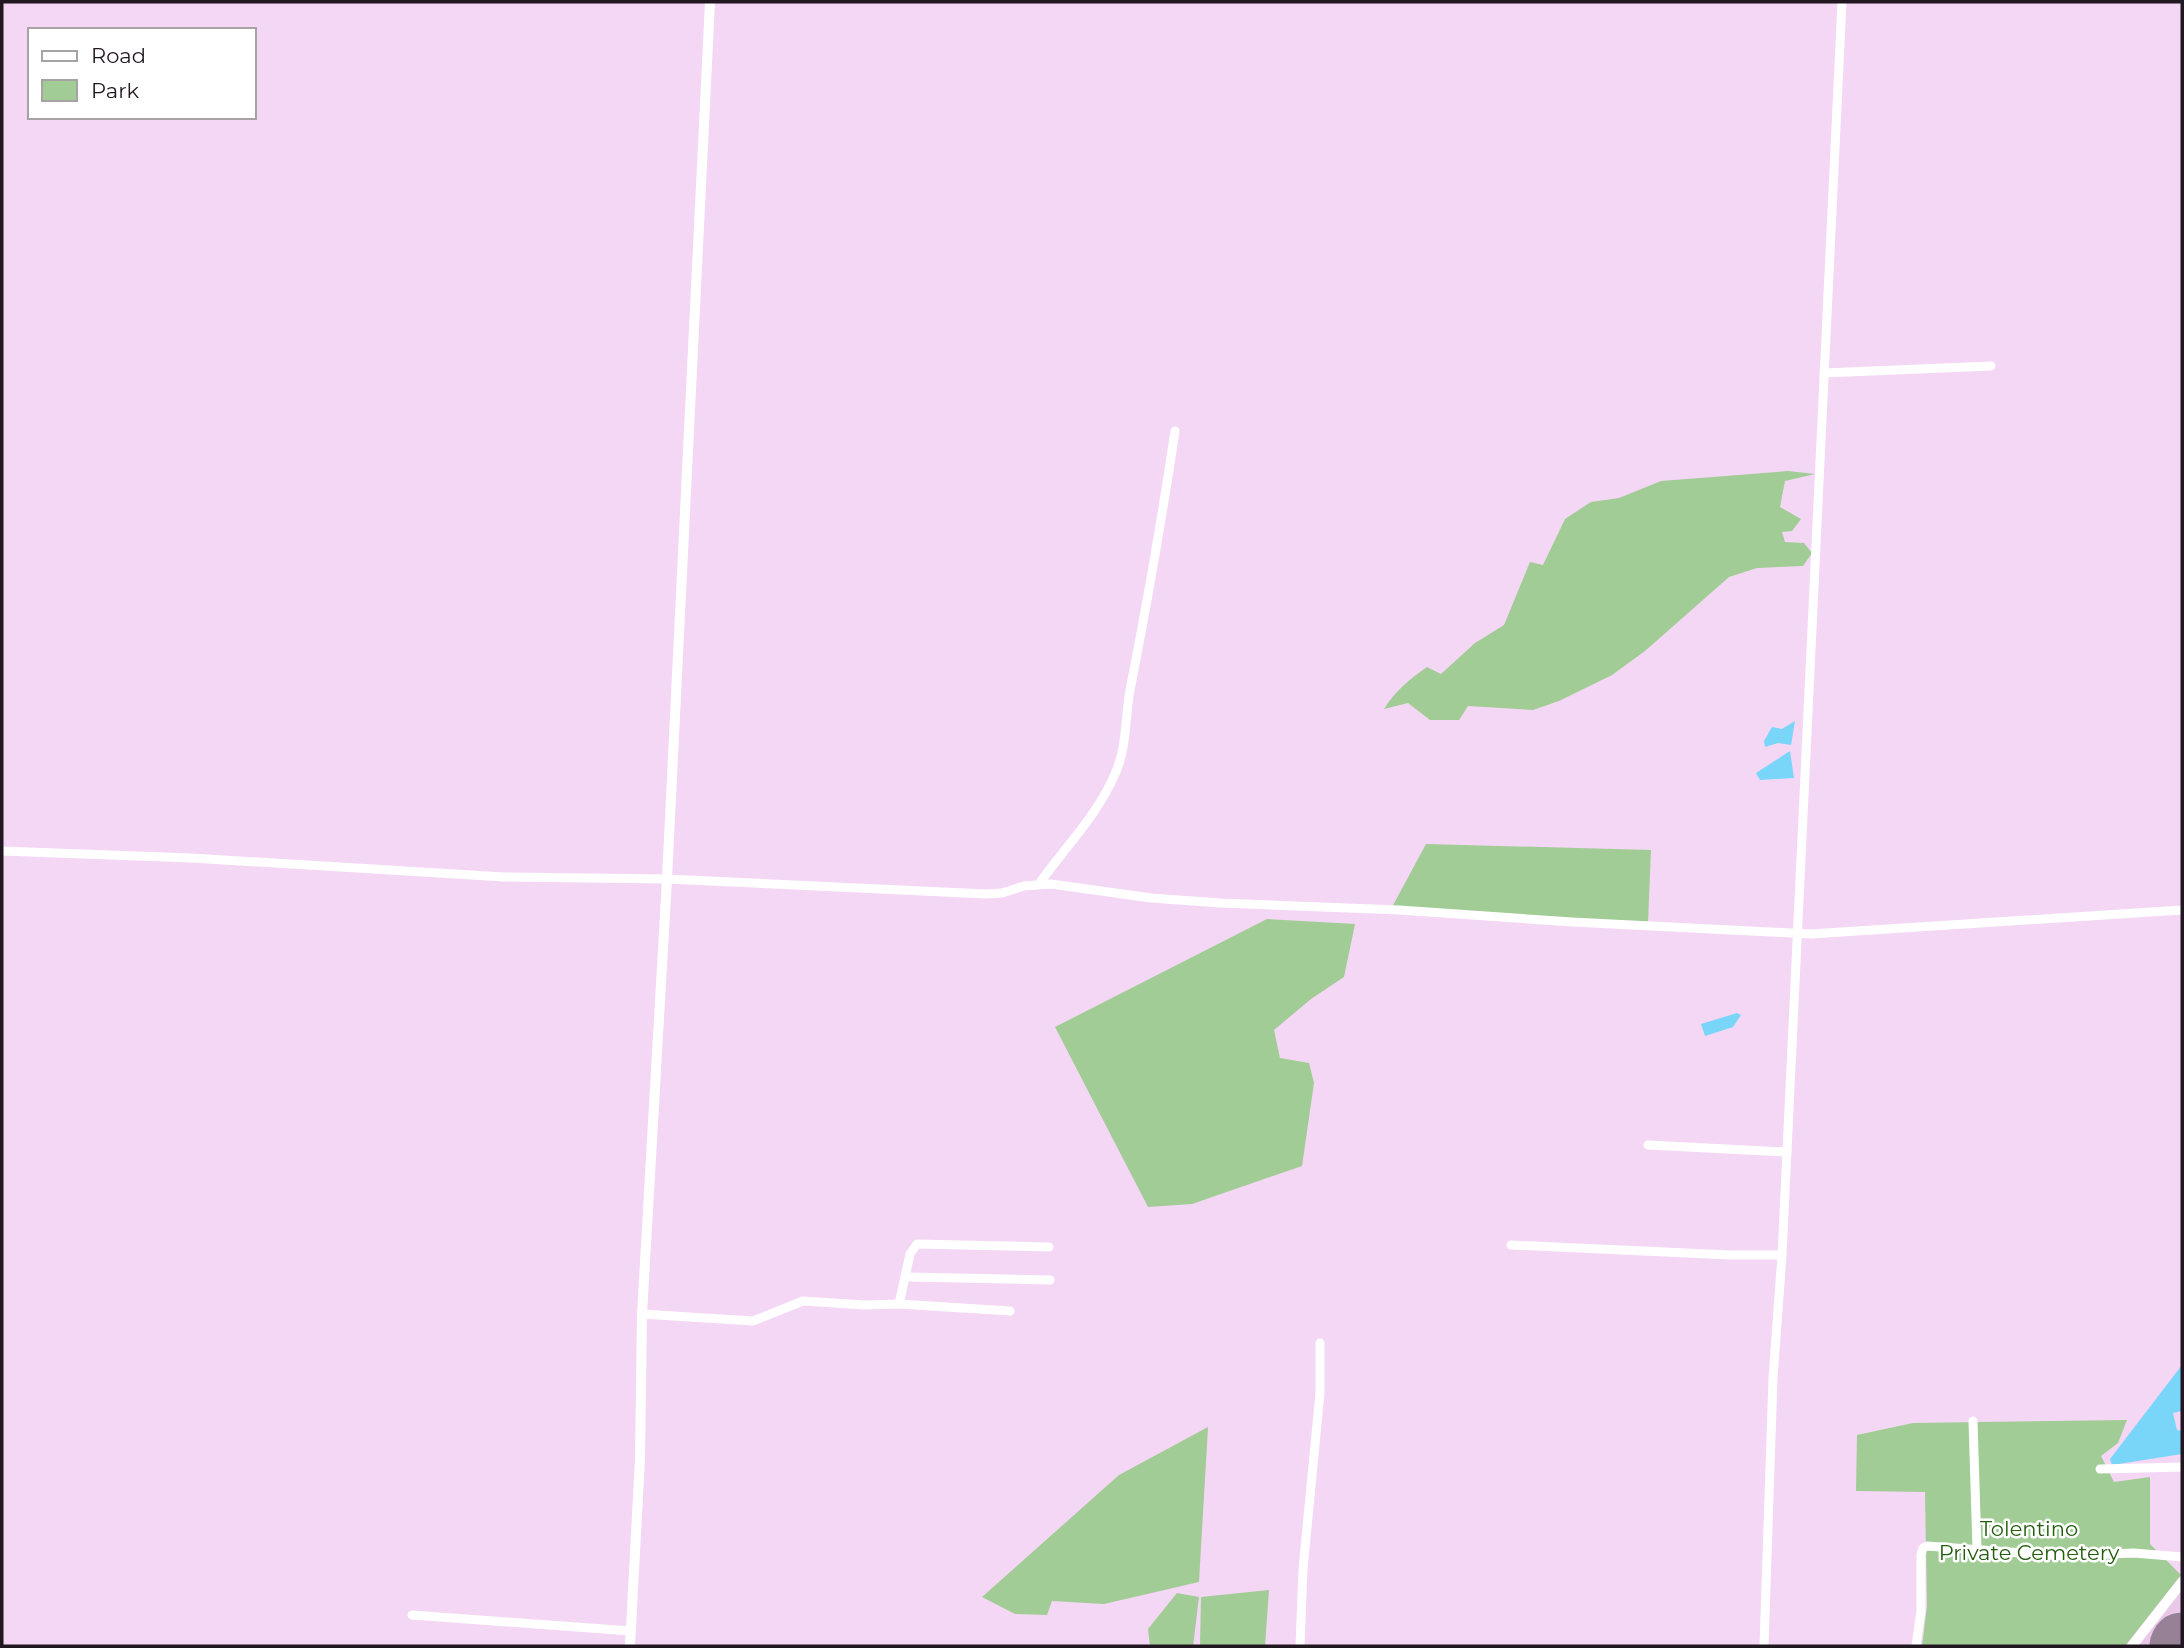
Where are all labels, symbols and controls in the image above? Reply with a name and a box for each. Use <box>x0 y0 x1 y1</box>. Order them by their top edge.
legend <box>28 28 256 119</box>
text: Road <box>91 43 146 68</box>
text: Park <box>91 78 139 103</box>
park label: Tolentino Private Cemetery <box>1939 1516 2120 1565</box>

